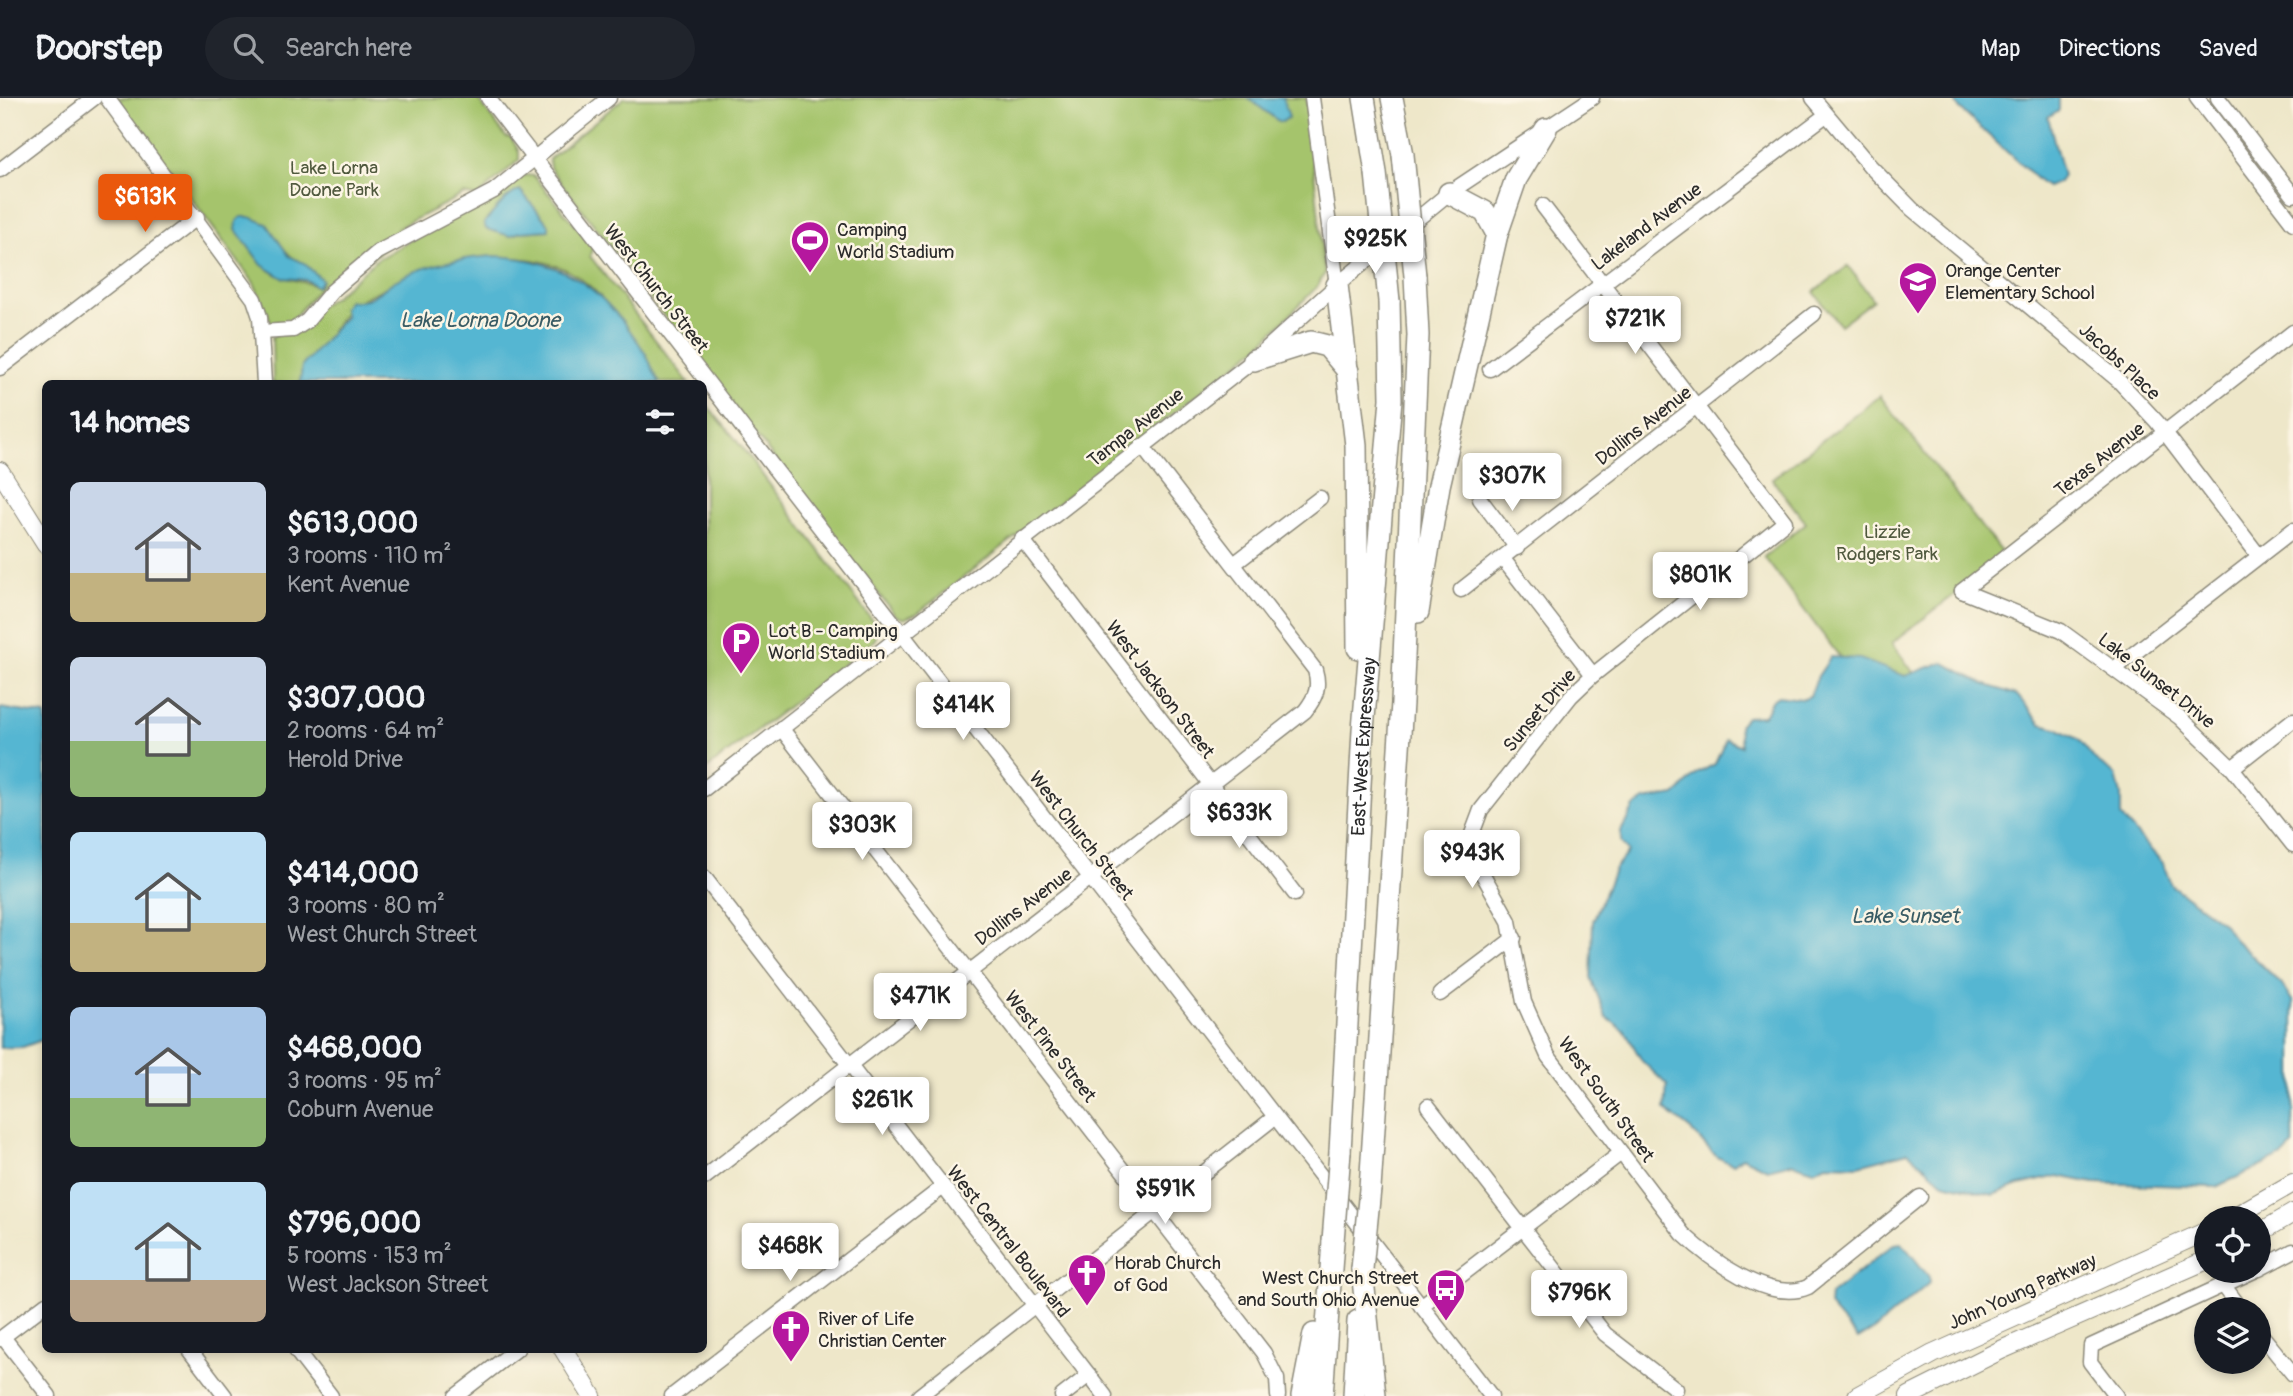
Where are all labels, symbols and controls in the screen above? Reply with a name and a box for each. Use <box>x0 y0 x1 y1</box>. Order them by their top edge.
search box <box>205 17 695 80</box>
text: Doorstep <box>35 28 163 69</box>
icon: search <box>229 29 267 67</box>
text: Search here <box>285 32 412 64</box>
text: Map <box>1981 34 2021 63</box>
text: Directions <box>2059 34 2160 63</box>
text: Saved <box>2198 34 2258 63</box>
park label: Lake Lorna Doone Park <box>289 156 379 202</box>
pin: $613K <box>96 174 194 234</box>
street label: Lakeland Avenue <box>1587 177 1707 276</box>
text: $613K <box>114 182 176 211</box>
pin: $925K <box>1326 216 1424 276</box>
place label: Camping World Stadium <box>837 218 954 264</box>
street label: West Church Street <box>598 219 714 358</box>
sports icon: Camping World Stadium <box>789 219 831 274</box>
text: $925K <box>1343 224 1407 253</box>
place label: Orange Center Elementary School <box>1945 259 2095 305</box>
school or university icon: Orange Center Elementary School <box>1897 260 1939 315</box>
pin: $721K <box>1586 296 1684 356</box>
text: $721K <box>1605 304 1665 333</box>
water label: Lake Lorna Doone <box>400 307 563 334</box>
street label: Jacobs Place <box>2074 318 2165 406</box>
street label: Dollins Avenue <box>1591 380 1697 471</box>
street label: Tampa Avenue <box>1083 382 1189 473</box>
icon: filters <box>641 403 679 441</box>
text: 14 homes <box>70 404 190 441</box>
street label: Texas Avenue <box>2050 417 2150 503</box>
pin: $307K <box>1463 454 1561 513</box>
text: $307K <box>1478 461 1546 490</box>
text: $613,000 <box>287 504 418 541</box>
icon: home <box>126 510 210 594</box>
park label: Lizzie Rodgers Park <box>1836 520 1938 566</box>
text: 3 rooms · 110 m² <box>287 541 451 570</box>
pin: $801K <box>1651 552 1749 612</box>
text: $801K <box>1669 560 1731 589</box>
text: Kent Avenue <box>287 570 410 599</box>
street label: West Jackson Street <box>1101 616 1220 763</box>
place label: Lot B - Camping World Stadium <box>768 619 898 665</box>
parking icon: Lot B - Camping World Stadium <box>720 620 762 675</box>
street label: Lake Sunset Drive <box>2093 628 2220 734</box>
street label: East-West Expressway <box>1346 656 1382 837</box>
street label: Sunset Drive <box>1498 664 1582 757</box>
text: $307,000 <box>287 679 425 716</box>
pin: $414K <box>914 682 1012 742</box>
icon: home <box>126 685 210 769</box>
text: $414K <box>932 690 994 719</box>
text: 2 rooms · 64 m² <box>287 716 444 745</box>
text: Herold Drive <box>287 745 403 774</box>
street label: West Church Street <box>1023 766 1139 905</box>
pin: $633K <box>1190 790 1288 850</box>
text: $633K <box>1206 798 1272 827</box>
pin: $303K <box>813 802 911 862</box>
text: $303K <box>828 810 896 839</box>
pin: $943K <box>1423 830 1521 890</box>
text: $943K <box>1440 838 1504 867</box>
text: $414,000 <box>287 854 419 891</box>
icon: home <box>126 860 210 944</box>
street label: Dollins Avenue <box>970 862 1078 951</box>
text: 3 rooms · 80 m² <box>287 891 445 920</box>
water label: Lake Sunset <box>1851 903 1961 930</box>
text: West Church Street <box>287 920 477 949</box>
pin: $471K <box>871 974 969 1033</box>
text: $471K <box>890 981 950 1010</box>
street label: West Pine Street <box>999 986 1102 1108</box>
text: $468,000 <box>287 1029 422 1066</box>
street label: West South Street <box>1553 1032 1660 1167</box>
icon: home <box>126 1035 210 1119</box>
text: 3 rooms · 95 m² <box>287 1066 442 1095</box>
pin: $261K <box>833 1077 931 1137</box>
text: $261K <box>851 1085 913 1114</box>
text: Coburn Avenue <box>287 1095 433 1124</box>
street label: West Central Boulevard <box>941 1161 1075 1323</box>
pin: $591K <box>1116 1166 1214 1226</box>
text: $591K <box>1135 1174 1195 1203</box>
text: $796,000 <box>287 1204 421 1241</box>
map controls <box>2194 1206 2271 1374</box>
button: locate <box>2194 1206 2271 1283</box>
icon: home <box>126 1210 210 1294</box>
pin: $468K <box>741 1224 839 1283</box>
text: $468K <box>758 1231 822 1260</box>
text: 5 rooms · 153 m² <box>287 1241 452 1270</box>
street label: John Young Parkway <box>1945 1248 2100 1335</box>
place label: Horab Church of God <box>1114 1251 1221 1297</box>
church icon: Horab Church of God <box>1066 1252 1108 1307</box>
place label: West Church Street and South Ohio Avenue <box>1238 1266 1420 1312</box>
bus stop icon: West Church Street and South Ohio Avenue <box>1425 1267 1467 1322</box>
text: West Jackson Street <box>287 1270 488 1299</box>
pin: $796K <box>1530 1270 1628 1330</box>
text: $796K <box>1547 1278 1611 1307</box>
button: layers <box>2194 1297 2271 1374</box>
place label: River of Life Christian Center <box>818 1307 947 1353</box>
church icon: River of Life Christian Center <box>770 1308 812 1363</box>

